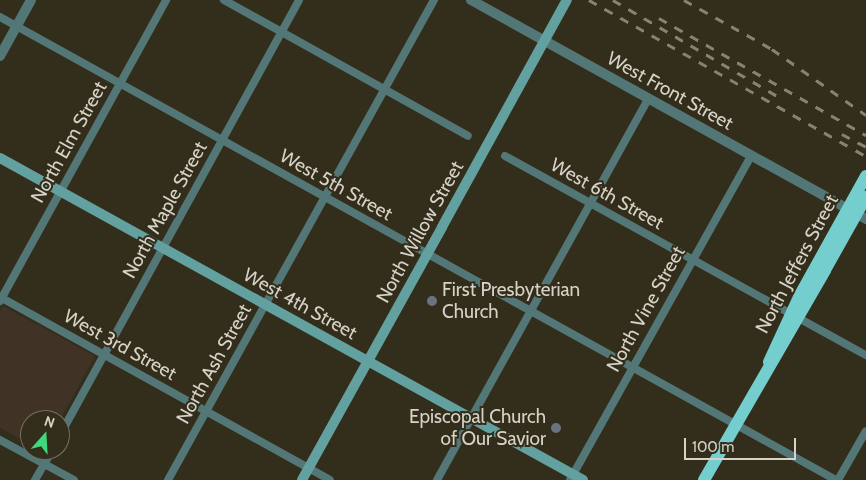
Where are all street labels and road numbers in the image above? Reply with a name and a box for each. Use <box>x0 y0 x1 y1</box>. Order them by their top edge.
street label: West Front Street <box>603 47 737 135</box>
street label: North Elm Street <box>26 77 112 207</box>
street label: North Maple Street <box>118 138 212 282</box>
street label: West 5th Street <box>276 145 396 225</box>
street label: West 6th Street <box>546 153 668 235</box>
street label: North Willow Street <box>372 157 468 307</box>
street label: North Jeffers Street <box>751 191 843 337</box>
street label: North Vine Street <box>602 242 690 376</box>
street label: West 4th Street <box>239 263 361 345</box>
street label: North Ash Street <box>172 300 256 428</box>
street label: West 3rd Street <box>60 305 180 385</box>

